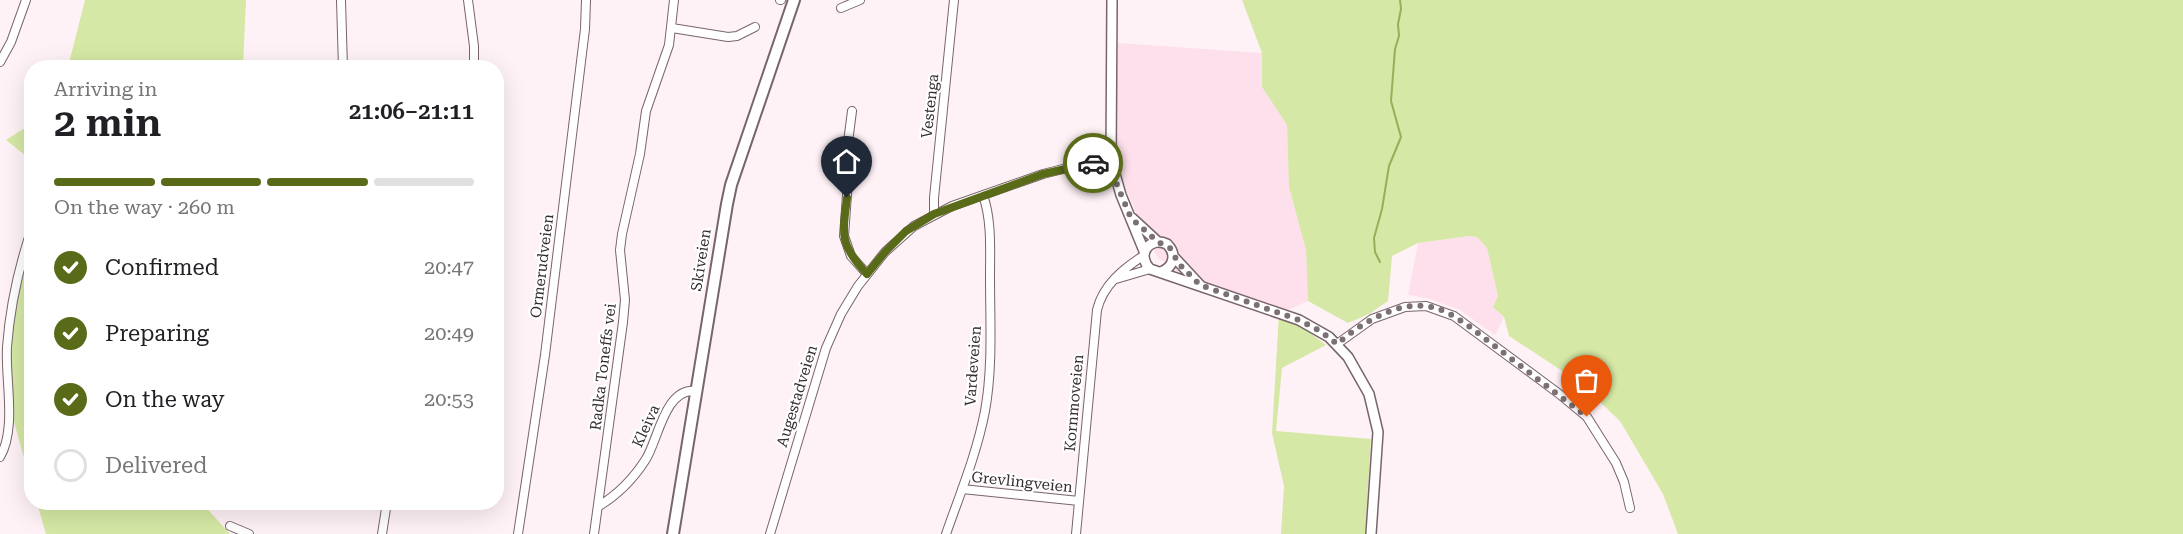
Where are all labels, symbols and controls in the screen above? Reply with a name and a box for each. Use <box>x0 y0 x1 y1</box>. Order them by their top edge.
street label: Vestenga <box>918 73 942 139</box>
text: Arriving in <box>54 77 157 101</box>
text: 21:06–21:11 <box>349 99 474 124</box>
text: 2 min <box>54 100 161 146</box>
courier <box>1063 133 1123 193</box>
pin <box>821 136 872 198</box>
icon: home <box>830 145 863 178</box>
icon: car <box>1077 147 1110 180</box>
text: On the way · 260 m <box>54 195 235 219</box>
street label: Ormerudveien <box>527 213 557 319</box>
street label: Skiveien <box>687 227 715 293</box>
icon: check <box>54 251 87 284</box>
text: Confirmed <box>105 255 219 280</box>
text: 20:47 <box>424 255 474 279</box>
street label: Radka Toneffs vei <box>586 302 620 432</box>
icon: check <box>54 317 87 350</box>
text: Preparing <box>105 321 209 346</box>
text: 20:49 <box>424 321 474 345</box>
street label: Vardeveien <box>961 325 985 407</box>
street label: Augestadveien <box>773 343 821 449</box>
street label: Kornmoveien <box>1061 353 1087 452</box>
pin <box>1561 355 1612 417</box>
icon: bag <box>1570 364 1603 397</box>
icon: check <box>54 383 87 416</box>
text: On the way <box>105 387 225 412</box>
text: 20:53 <box>424 387 474 411</box>
street label: Kleiva <box>628 402 664 450</box>
text: Delivered <box>105 453 207 478</box>
street label: Grevlingveien <box>971 468 1074 496</box>

